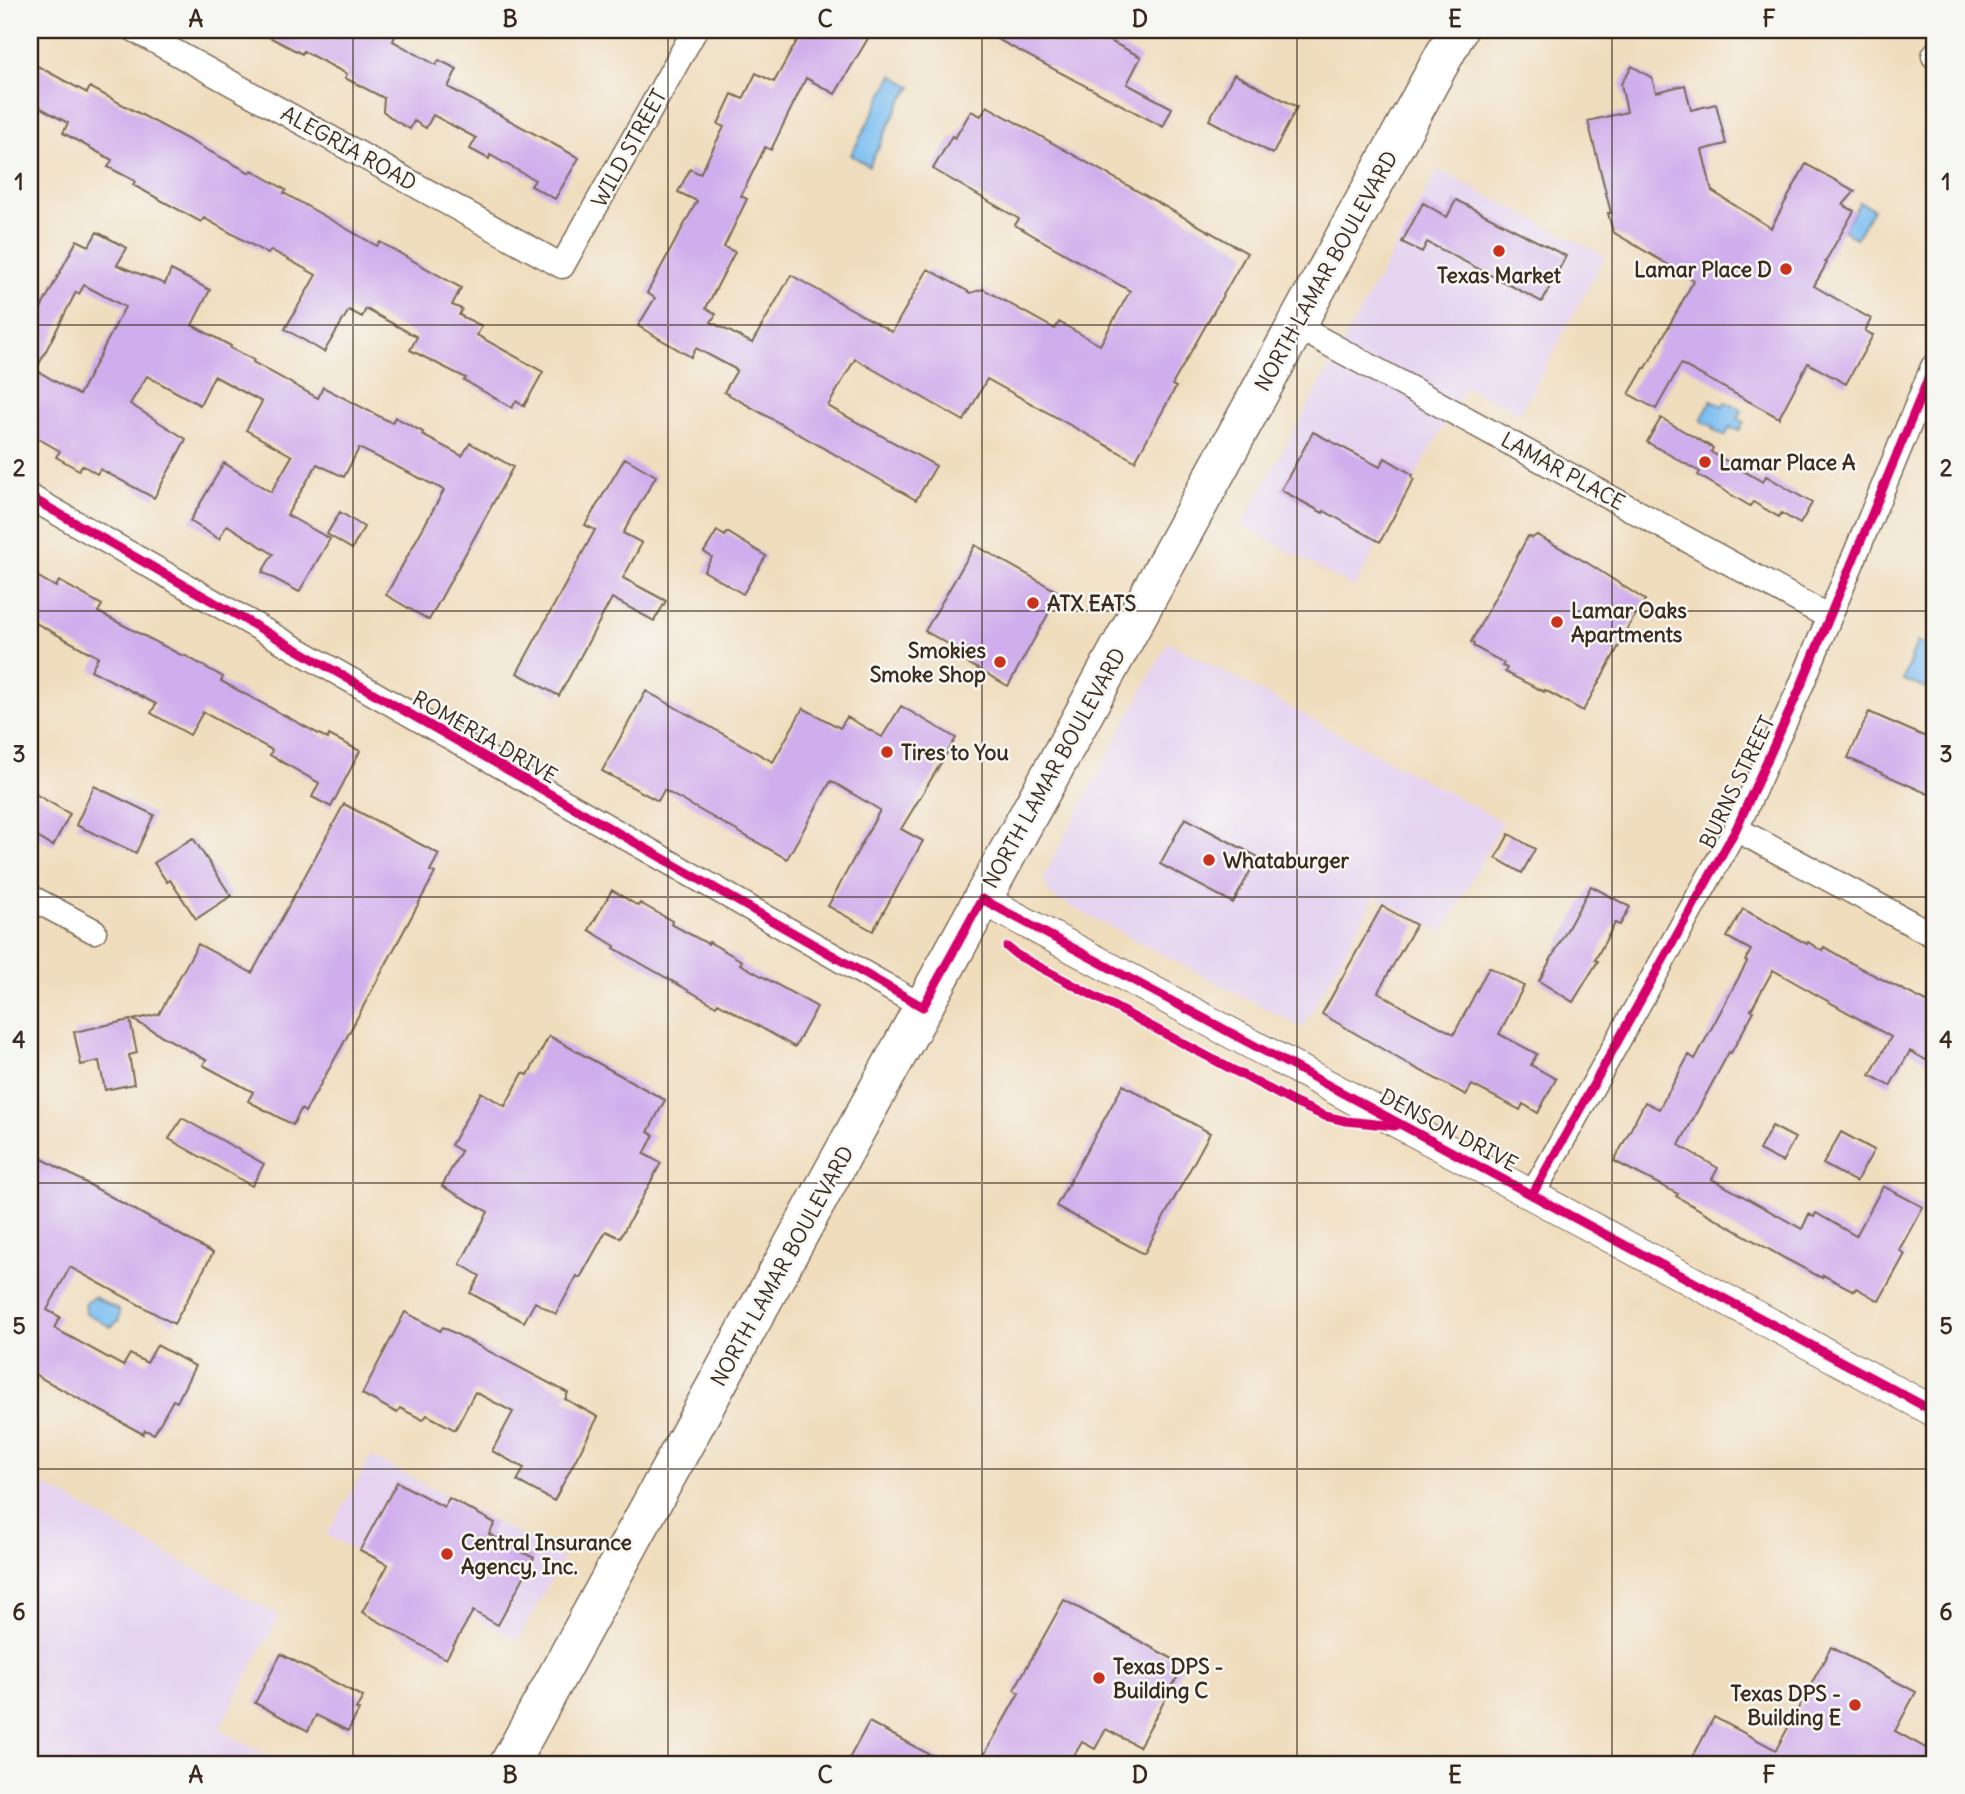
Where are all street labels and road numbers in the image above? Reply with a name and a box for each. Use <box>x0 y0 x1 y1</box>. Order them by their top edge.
street label: WILD STREET <box>585 84 673 212</box>
street label: ALEGRIA ROAD <box>276 100 422 196</box>
street label: NORTH LAMAR BOULEVARD <box>1249 146 1403 396</box>
street label: LAMAR PLACE <box>1496 426 1630 516</box>
street label: NORTH LAMAR BOULEVARD <box>977 643 1131 893</box>
street label: ROMERIA DRIVE <box>408 685 562 789</box>
street label: BURNS STREET <box>1693 711 1781 853</box>
street label: DENSON DRIVE <box>1376 1082 1522 1178</box>
street label: NORTH LAMAR BOULEVARD <box>705 1141 859 1391</box>

